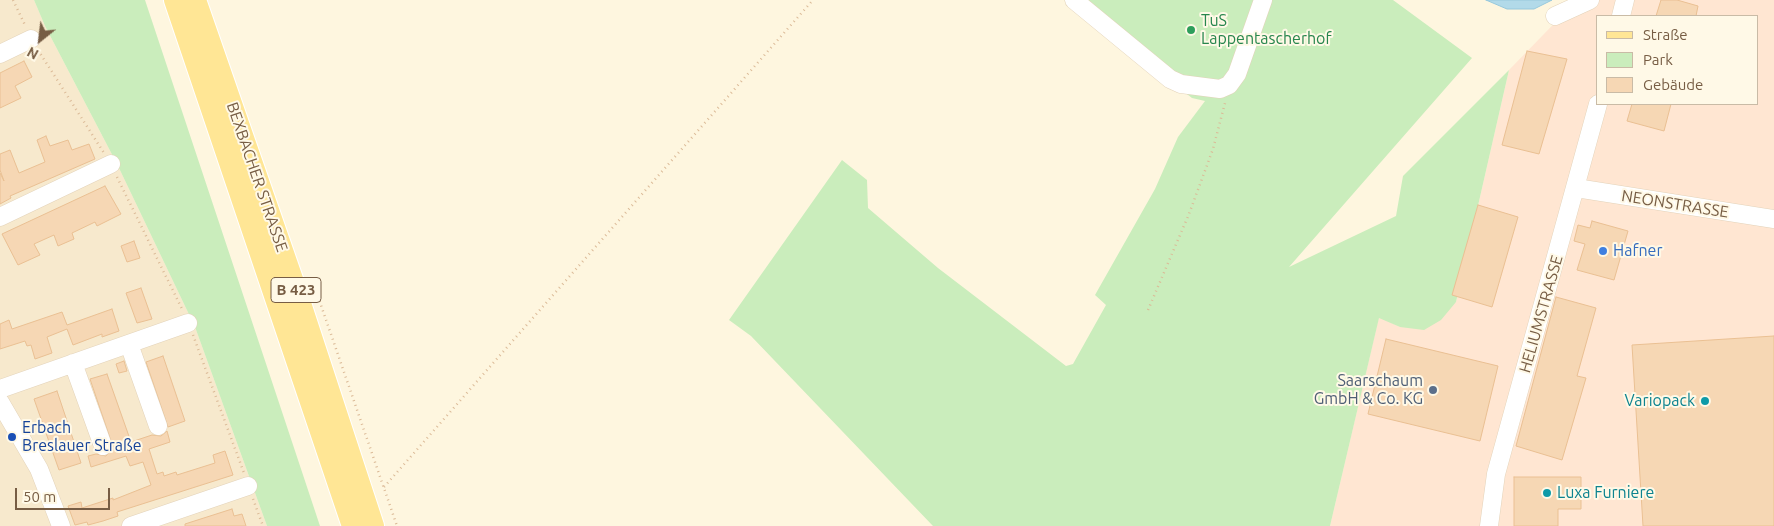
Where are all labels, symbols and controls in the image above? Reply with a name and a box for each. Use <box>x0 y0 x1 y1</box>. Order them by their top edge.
place label: TuS Lappentascherhof <box>1201 11 1332 49</box>
north arrow <box>15 15 65 65</box>
legend <box>1596 15 1759 105</box>
marker: TuS Lappentascherhof <box>1185 24 1197 36</box>
text: Straße <box>1643 26 1687 43</box>
text: N <box>24 44 41 63</box>
text: Park <box>1643 51 1673 68</box>
text: Gebäude <box>1643 76 1703 93</box>
street label: BEXBACHER STRASSE <box>222 100 292 254</box>
street label: NEONSTRASSE <box>1620 186 1730 222</box>
place label: Hafner <box>1613 241 1663 261</box>
marker: Hafner <box>1597 245 1609 257</box>
street label: HELIUMSTRASSE <box>1515 253 1567 375</box>
road number: B 423 <box>271 278 321 302</box>
place label: Saarschaum GmbH & Co. KG <box>1314 371 1423 409</box>
marker: Saarschaum GmbH & Co. KG <box>1427 384 1439 396</box>
place label: Variopack <box>1624 391 1695 411</box>
marker: Variopack <box>1699 395 1711 407</box>
place label: Erbach Breslauer Straße <box>22 418 142 456</box>
marker: Erbach Breslauer Straße <box>6 431 18 443</box>
scale bar <box>18 478 112 510</box>
place label: Luxa Furniere <box>1557 483 1654 503</box>
marker: Luxa Furniere <box>1541 487 1553 499</box>
text: 50 m <box>23 488 56 505</box>

